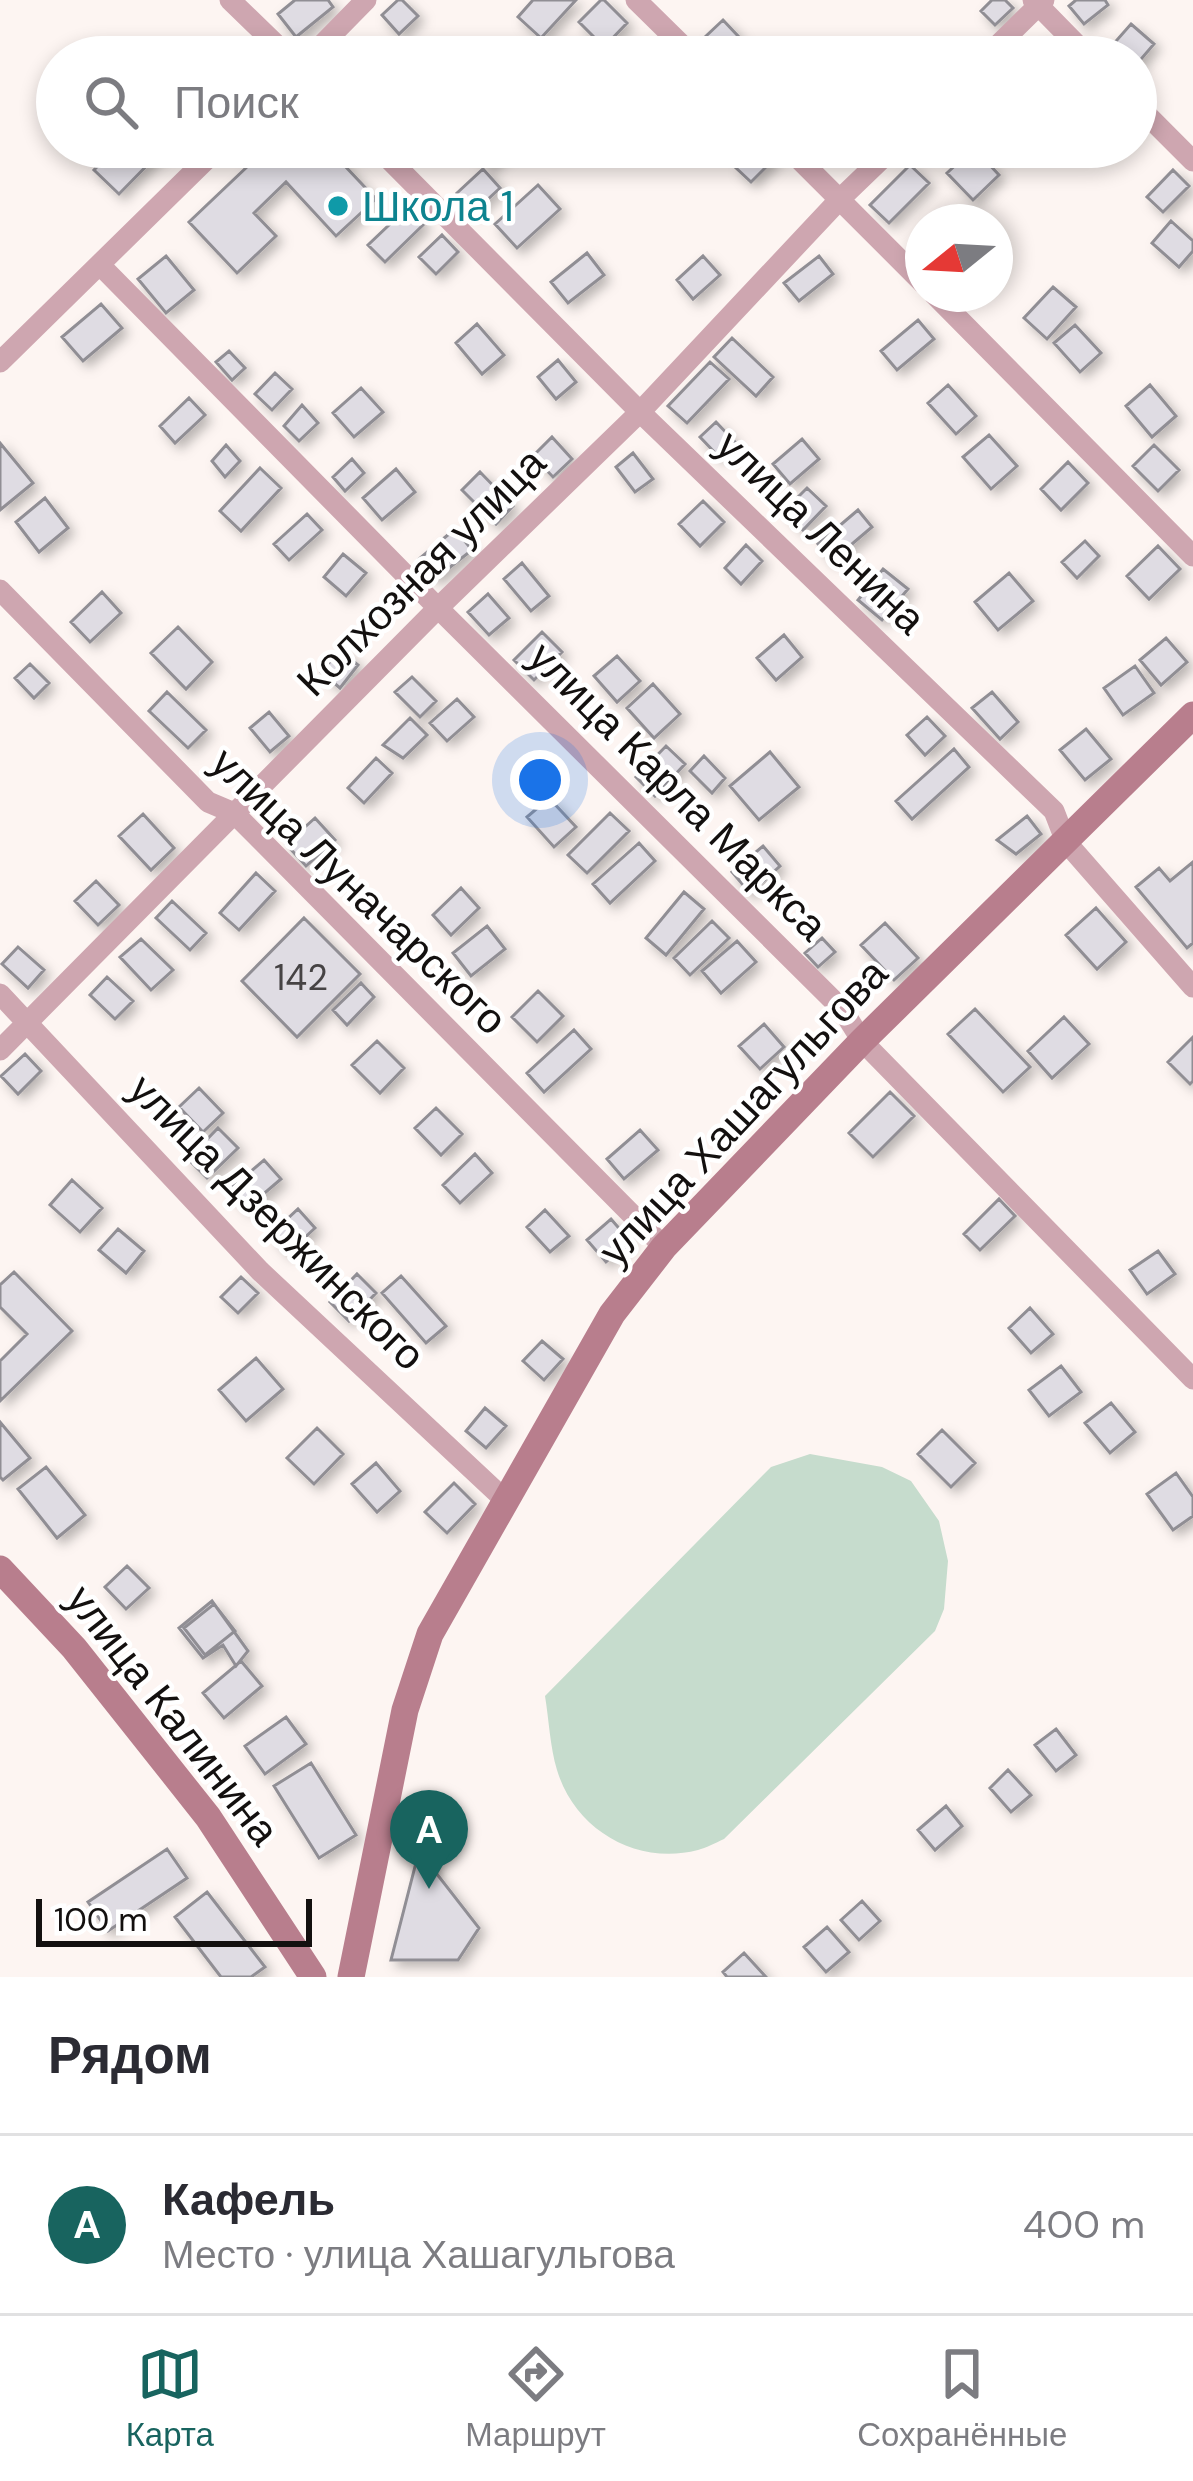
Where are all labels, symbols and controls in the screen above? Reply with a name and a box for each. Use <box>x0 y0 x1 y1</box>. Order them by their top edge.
search box <box>36 36 1157 168</box>
icon: search <box>78 69 144 135</box>
text: Поиск <box>174 73 299 132</box>
place label: Школа 1 <box>362 179 514 234</box>
marker: Школа 1 <box>325 193 351 219</box>
north arrow <box>905 204 1013 312</box>
street label: улица Ленина <box>705 418 938 646</box>
street label: Колхозная улица <box>285 435 558 708</box>
street label: улица Карла Маркса <box>517 630 840 953</box>
street label: улица Луначарского <box>199 735 519 1047</box>
your location <box>510 750 570 810</box>
street label: улица Хашагульгова <box>587 947 900 1277</box>
house number: 142 <box>274 954 328 1001</box>
street label: улица Дзержинского <box>117 1062 437 1382</box>
street label: улица Калинина <box>54 1574 292 1857</box>
pin: A <box>390 1790 468 1889</box>
scale bar <box>36 1893 312 1946</box>
text: 100 m <box>54 1898 148 1941</box>
text: Рядом <box>48 2022 212 2089</box>
text: Кафель <box>162 2170 335 2229</box>
text: A <box>73 2199 101 2250</box>
text: 400 m <box>1023 2199 1145 2250</box>
text: Место · улица Хашагульгова <box>162 2229 675 2280</box>
tab: Карта <box>126 2341 214 2456</box>
tab: Маршрут <box>465 2341 606 2456</box>
tab: Сохранённые <box>857 2341 1067 2456</box>

